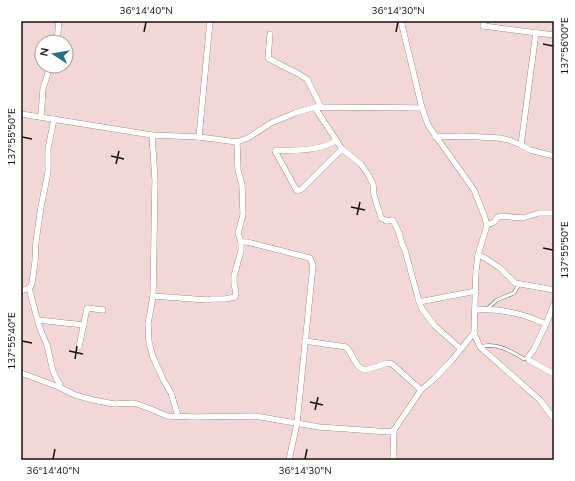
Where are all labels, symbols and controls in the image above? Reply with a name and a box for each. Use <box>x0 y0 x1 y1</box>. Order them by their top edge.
text: 36°14'40"N <box>119 4 173 18</box>
text: 36°14'30"N <box>371 4 425 18</box>
text: 137°56'00"E <box>558 17 572 75</box>
north arrow <box>34 34 74 74</box>
text: N <box>37 46 53 58</box>
text: 137°55'50"E <box>5 108 19 166</box>
text: 137°55'50"E <box>558 221 572 279</box>
text: 137°55'40"E <box>5 312 19 370</box>
text: 36°14'40"N <box>26 464 80 478</box>
text: 36°14'30"N <box>278 464 332 478</box>

